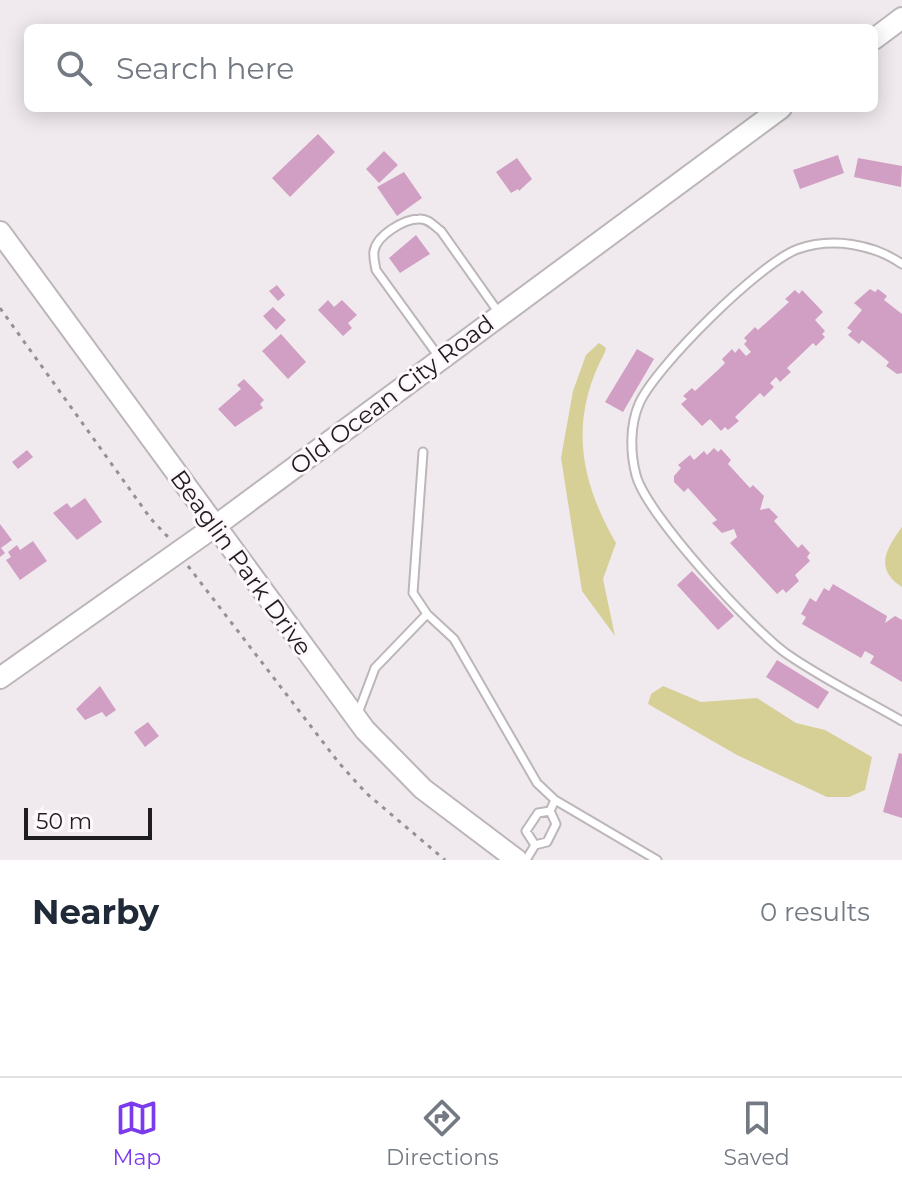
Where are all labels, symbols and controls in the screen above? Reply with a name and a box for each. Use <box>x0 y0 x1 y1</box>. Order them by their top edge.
search box <box>24 24 878 112</box>
icon: search <box>52 46 96 90</box>
text: Search here <box>116 50 294 87</box>
street label: Old Ocean City Road <box>284 309 499 481</box>
street label: Beaglin Park Drive <box>164 464 318 661</box>
scale bar <box>24 804 152 840</box>
text: 50 m <box>36 808 92 835</box>
text: Nearby <box>32 891 159 933</box>
text: 0 results <box>760 896 870 928</box>
tab: Map <box>112 1096 161 1171</box>
tab: Directions <box>386 1096 499 1171</box>
tab: Saved <box>724 1096 790 1171</box>

